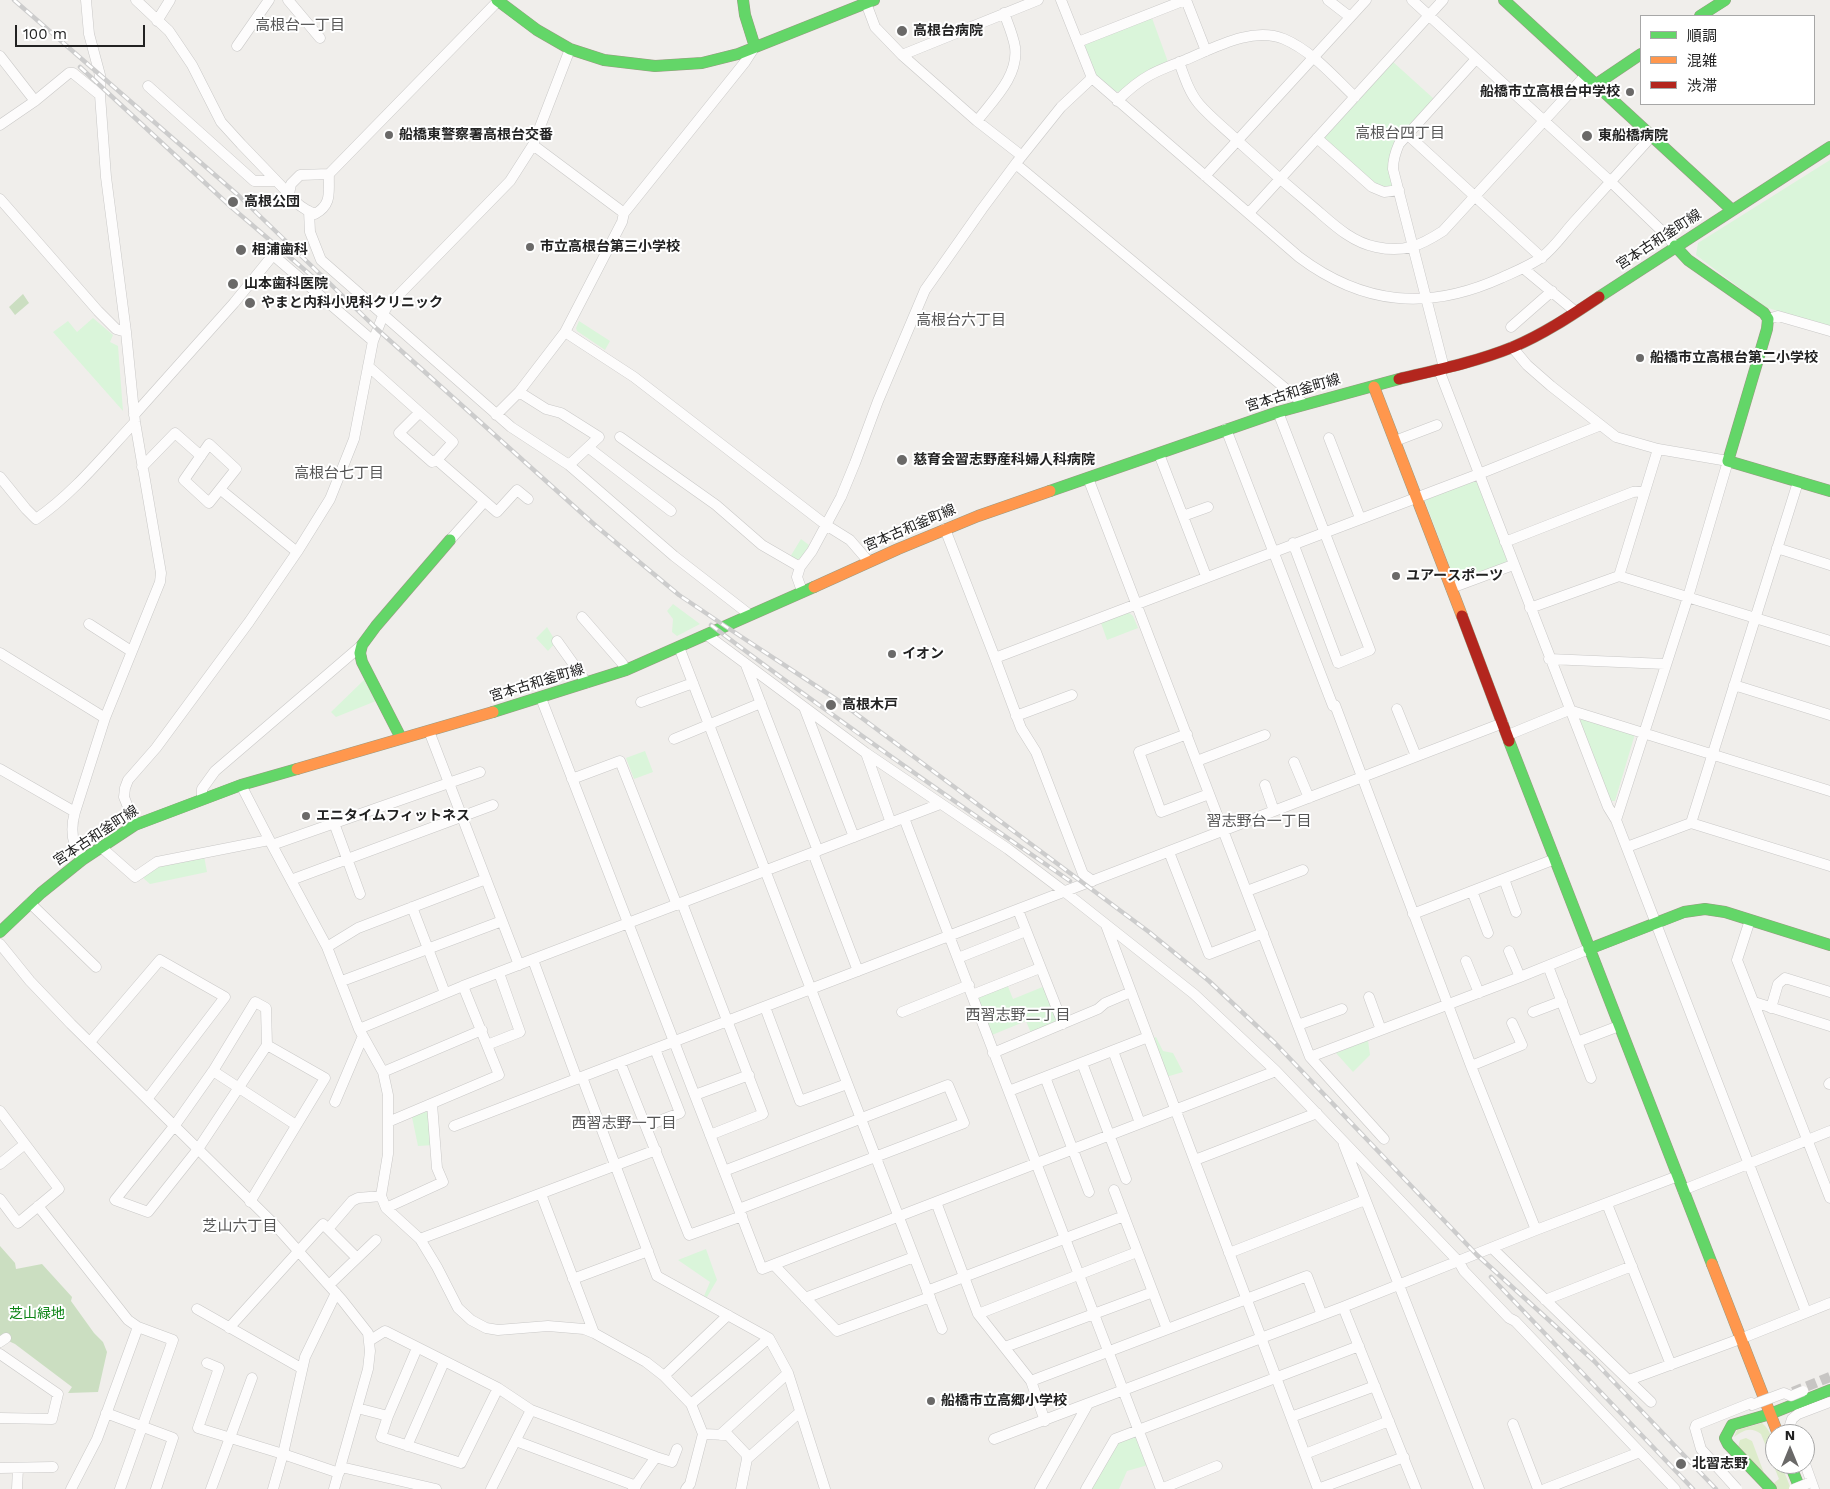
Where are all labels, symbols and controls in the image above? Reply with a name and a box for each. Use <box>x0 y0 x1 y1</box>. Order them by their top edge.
scale bar <box>18 15 148 47</box>
legend <box>1640 15 1815 105</box>
district label: 高根台一丁目 <box>255 17 345 35</box>
place label: 高根台病院 <box>913 23 983 39</box>
marker: 高根台病院 <box>895 24 909 38</box>
text: 100 m <box>23 25 67 43</box>
text: 順調 <box>1687 27 1717 45</box>
text: 混雑 <box>1687 52 1717 70</box>
text: 渋滞 <box>1687 77 1717 95</box>
place label: 船橋市立高根台中学校 <box>1480 84 1620 100</box>
marker: 船橋市立高根台中学校 <box>1624 86 1636 98</box>
district label: 高根台四丁目 <box>1355 125 1445 143</box>
place label: 船橋東警察署高根台交番 <box>399 127 553 143</box>
place label: 東船橋病院 <box>1598 128 1668 144</box>
marker: 船橋東警察署高根台交番 <box>383 129 395 141</box>
marker: 東船橋病院 <box>1580 129 1594 143</box>
place label: 高根公団 <box>244 194 300 210</box>
marker: 高根公団 <box>226 195 240 209</box>
street label: 宮本古和釜町線 <box>1613 206 1705 274</box>
place label: 市立高根台第三小学校 <box>540 239 680 255</box>
marker: 市立高根台第三小学校 <box>524 241 536 253</box>
place label: 相浦歯科 <box>252 242 308 258</box>
marker: 相浦歯科 <box>234 243 248 257</box>
place label: 山本歯科医院 <box>244 276 328 292</box>
marker: 山本歯科医院 <box>226 277 240 291</box>
place label: やまと内科小児科クリニック <box>261 295 443 311</box>
marker: やまと内科小児科クリニック <box>243 296 257 310</box>
district label: 高根台六丁目 <box>916 312 1006 330</box>
place label: 船橋市立高根台第二小学校 <box>1650 350 1818 366</box>
marker: 船橋市立高根台第二小学校 <box>1634 352 1646 364</box>
street label: 宮本古和釜町線 <box>1244 371 1342 415</box>
place label: 慈育会習志野産科婦人科病院 <box>913 452 1095 468</box>
marker: 慈育会習志野産科婦人科病院 <box>895 453 909 467</box>
district label: 高根台七丁目 <box>294 465 384 483</box>
street label: 宮本古和釜町線 <box>862 501 958 555</box>
place label: ユアースポーツ <box>1406 568 1503 584</box>
marker: ユアースポーツ <box>1390 570 1402 582</box>
place label: イオン <box>902 646 944 662</box>
marker: イオン <box>886 648 898 660</box>
street label: 宮本古和釜町線 <box>488 661 586 705</box>
place label: 高根木戸 <box>842 697 898 713</box>
marker: 高根木戸 <box>824 698 838 712</box>
street label: 宮本古和釜町線 <box>50 802 142 870</box>
place label: エニタイムフィットネス <box>316 808 470 824</box>
marker: エニタイムフィットネス <box>300 810 312 822</box>
district label: 習志野台一丁目 <box>1207 813 1311 831</box>
district label: 西習志野二丁目 <box>966 1007 1070 1025</box>
district label: 西習志野一丁目 <box>572 1115 676 1133</box>
district label: 芝山六丁目 <box>203 1218 277 1236</box>
park label: 芝山緑地 <box>9 1306 65 1322</box>
place label: 船橋市立高郷小学校 <box>941 1393 1067 1409</box>
marker: 船橋市立高郷小学校 <box>925 1395 937 1407</box>
north arrow <box>1765 1424 1815 1474</box>
text: N <box>1785 1427 1795 1443</box>
place label: 北習志野 <box>1692 1456 1748 1472</box>
marker: 北習志野 <box>1674 1457 1688 1471</box>

